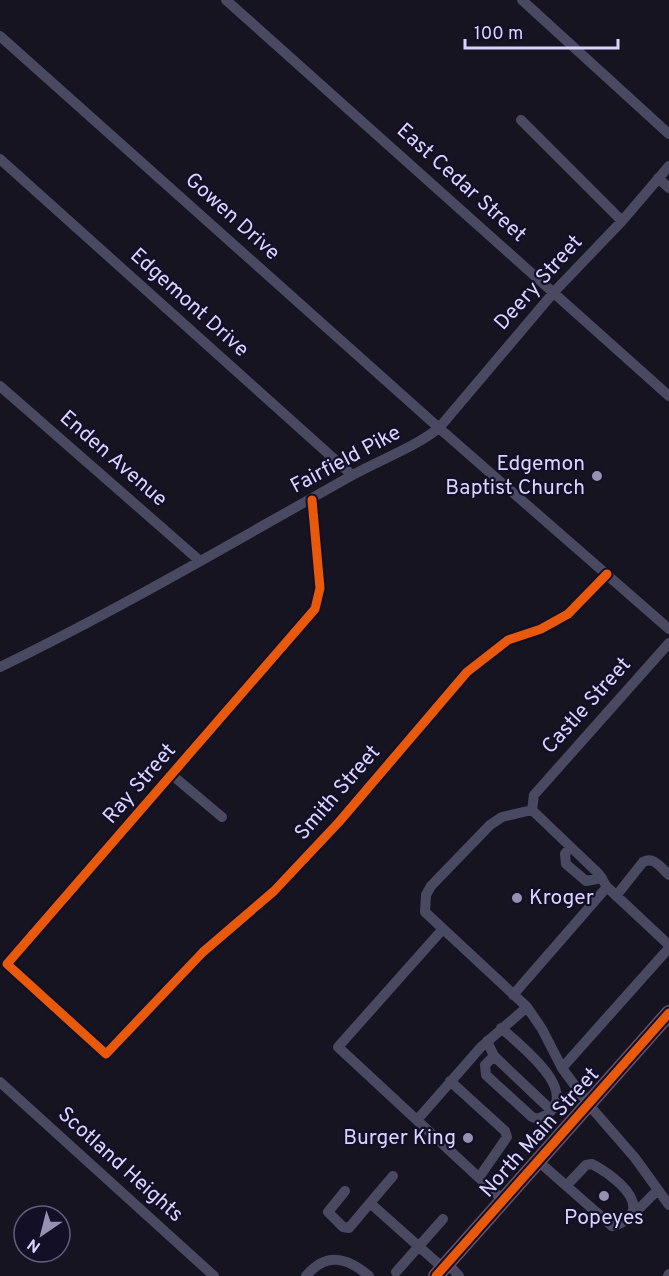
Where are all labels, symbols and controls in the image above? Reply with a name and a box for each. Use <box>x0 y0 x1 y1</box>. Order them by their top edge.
scale bar <box>465 12 618 50</box>
text: 100 m <box>474 23 523 46</box>
street label: East Cedar Street <box>390 118 532 248</box>
street label: Gowen Drive <box>179 167 285 267</box>
street label: Deery Street <box>489 230 589 336</box>
street label: Edgemont Drive <box>124 243 254 363</box>
street label: Enden Avenue <box>54 405 172 513</box>
street label: Fairfield Pike <box>286 420 406 500</box>
place label: Edgemon Baptist Church <box>445 451 585 502</box>
marker: Edgemon Baptist Church <box>590 469 604 483</box>
street label: Castle Street <box>536 652 638 760</box>
street label: Ray Street <box>97 738 183 830</box>
street label: Smith Street <box>289 740 387 846</box>
place label: Kroger <box>529 885 594 912</box>
marker: Kroger <box>510 891 524 905</box>
street label: North Main Street <box>474 1062 606 1204</box>
street label: Scotland Heights <box>52 1101 188 1229</box>
place label: Burger King <box>343 1125 456 1152</box>
marker: Burger King <box>461 1131 475 1145</box>
marker: Popeyes <box>597 1189 611 1203</box>
north arrow <box>12 1204 72 1264</box>
place label: Popeyes <box>564 1205 644 1232</box>
text: N <box>24 1233 45 1256</box>

